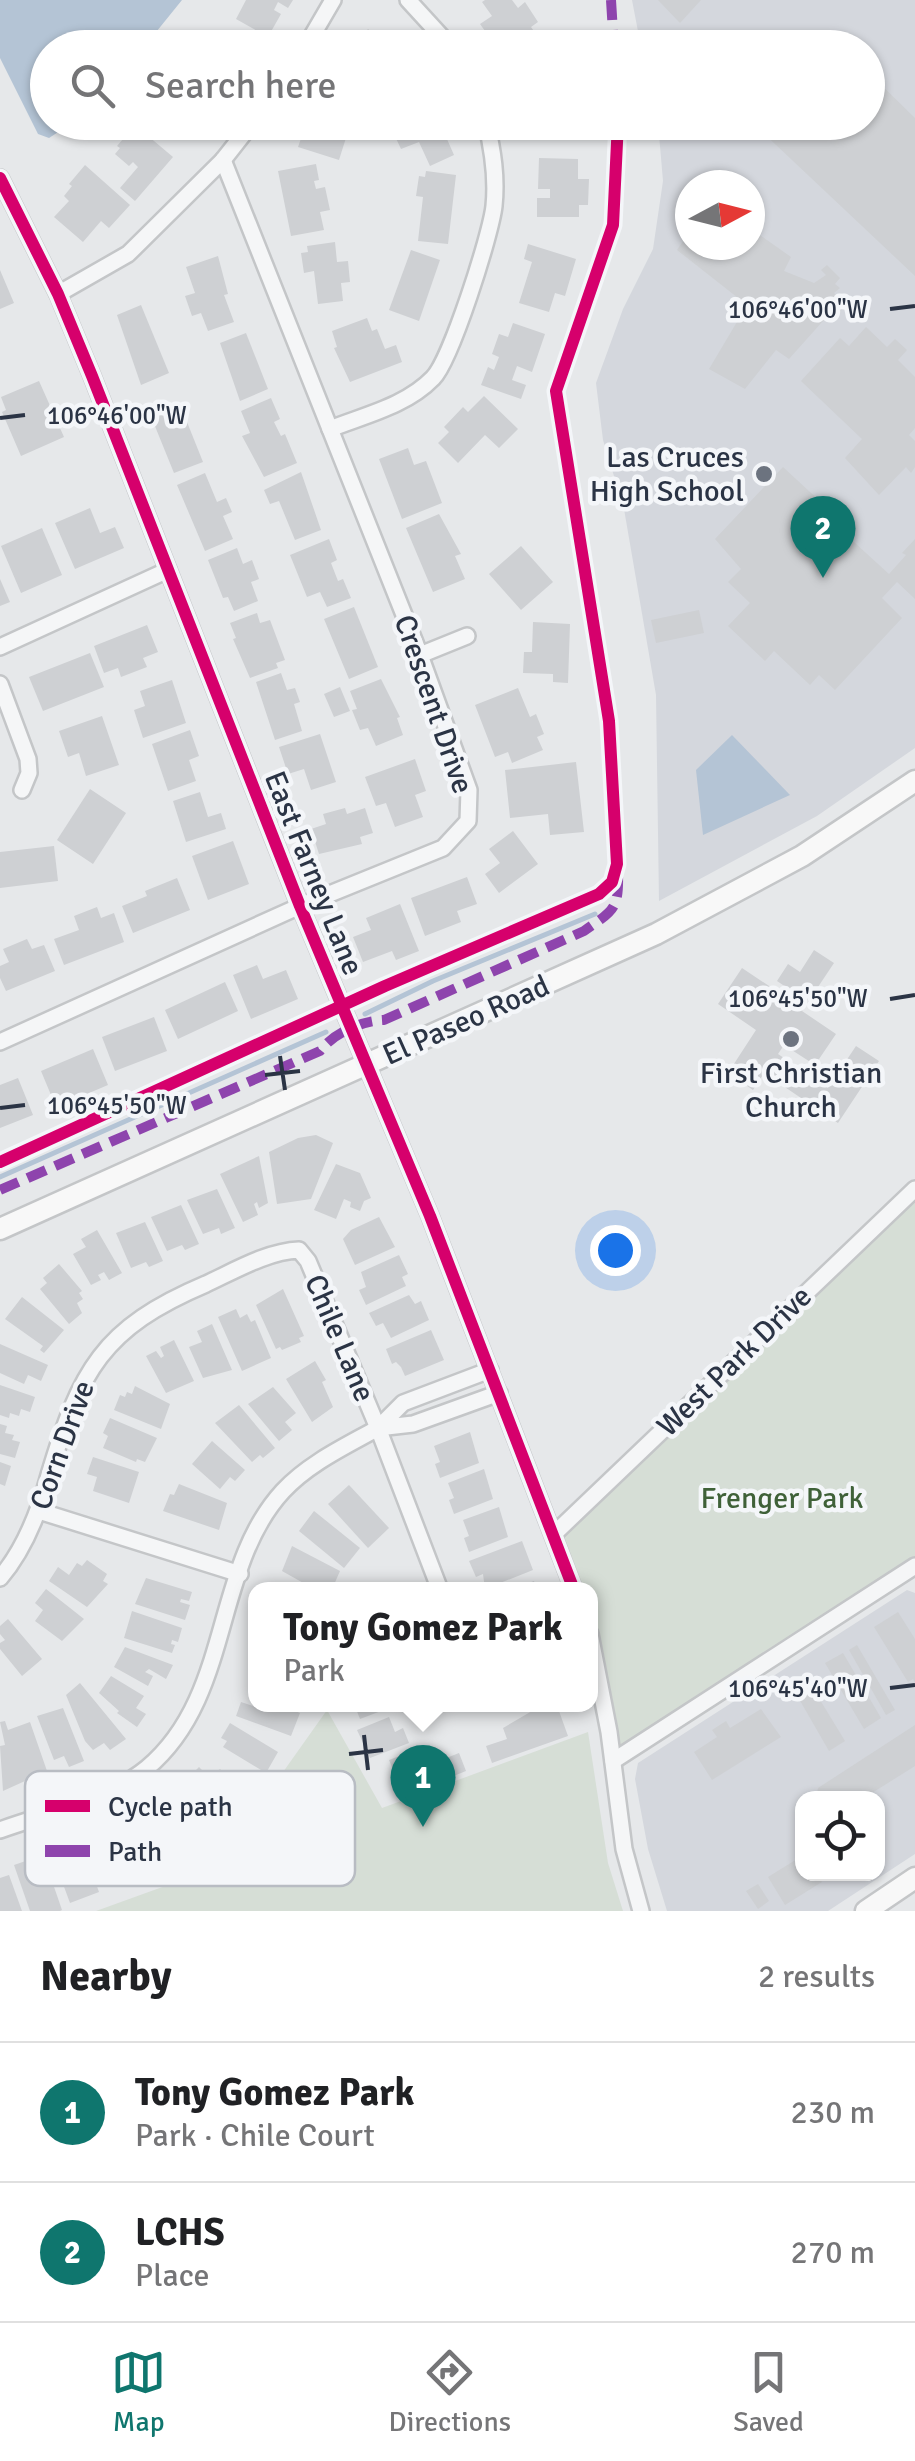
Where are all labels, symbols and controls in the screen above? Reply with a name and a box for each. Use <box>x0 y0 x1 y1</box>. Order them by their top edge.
search box <box>30 30 885 140</box>
icon: search <box>65 58 120 113</box>
text: Search here <box>145 62 337 109</box>
north arrow <box>675 170 765 260</box>
text: 106°46'00"W <box>728 294 868 325</box>
text: 106°46'00"W <box>47 400 187 431</box>
place label: Las Cruces High School <box>590 439 744 510</box>
marker: Las Cruces High School <box>753 463 775 485</box>
pin: 2 <box>790 496 856 578</box>
street label: Crescent Drive <box>386 610 481 798</box>
street label: East Farney Lane <box>256 766 371 981</box>
street label: El Paseo Road <box>377 967 555 1074</box>
text: 106°45'50"W <box>728 983 868 1014</box>
marker: First Christian Church <box>780 1028 802 1050</box>
place label: First Christian Church <box>700 1055 882 1126</box>
text: 106°45'50"W <box>47 1090 187 1121</box>
your location <box>590 1225 641 1276</box>
street label: Chile Lane <box>296 1269 383 1407</box>
street label: West Park Drive <box>649 1278 819 1444</box>
street label: Corn Drive <box>22 1376 103 1515</box>
park label: Frenger Park <box>701 1480 863 1517</box>
popup <box>248 1582 598 1712</box>
text: Tony Gomez Park <box>283 1604 563 1651</box>
text: Park <box>283 1651 345 1690</box>
text: 106°45'40"W <box>728 1673 868 1704</box>
pin: 1 <box>390 1744 456 1827</box>
legend <box>25 1771 355 1886</box>
text: Cycle path <box>108 1790 233 1824</box>
map controls <box>795 1791 885 1881</box>
button: locate <box>795 1791 885 1881</box>
text: Path <box>108 1835 162 1869</box>
text: Nearby <box>40 1951 172 2002</box>
text: 2 results <box>758 1957 875 1996</box>
text: Tony Gomez Park <box>135 2069 414 2116</box>
text: 1 <box>64 2093 81 2132</box>
text: 230 m <box>791 2093 875 2132</box>
text: Park · Chile Court <box>135 2116 375 2155</box>
text: LCHS <box>135 2209 225 2256</box>
text: 2 <box>64 2233 81 2272</box>
text: 270 m <box>791 2233 875 2272</box>
text: Place <box>135 2256 210 2295</box>
tab: Map <box>111 2345 166 2439</box>
tab: Directions <box>389 2345 511 2439</box>
tab: Saved <box>733 2345 804 2439</box>

